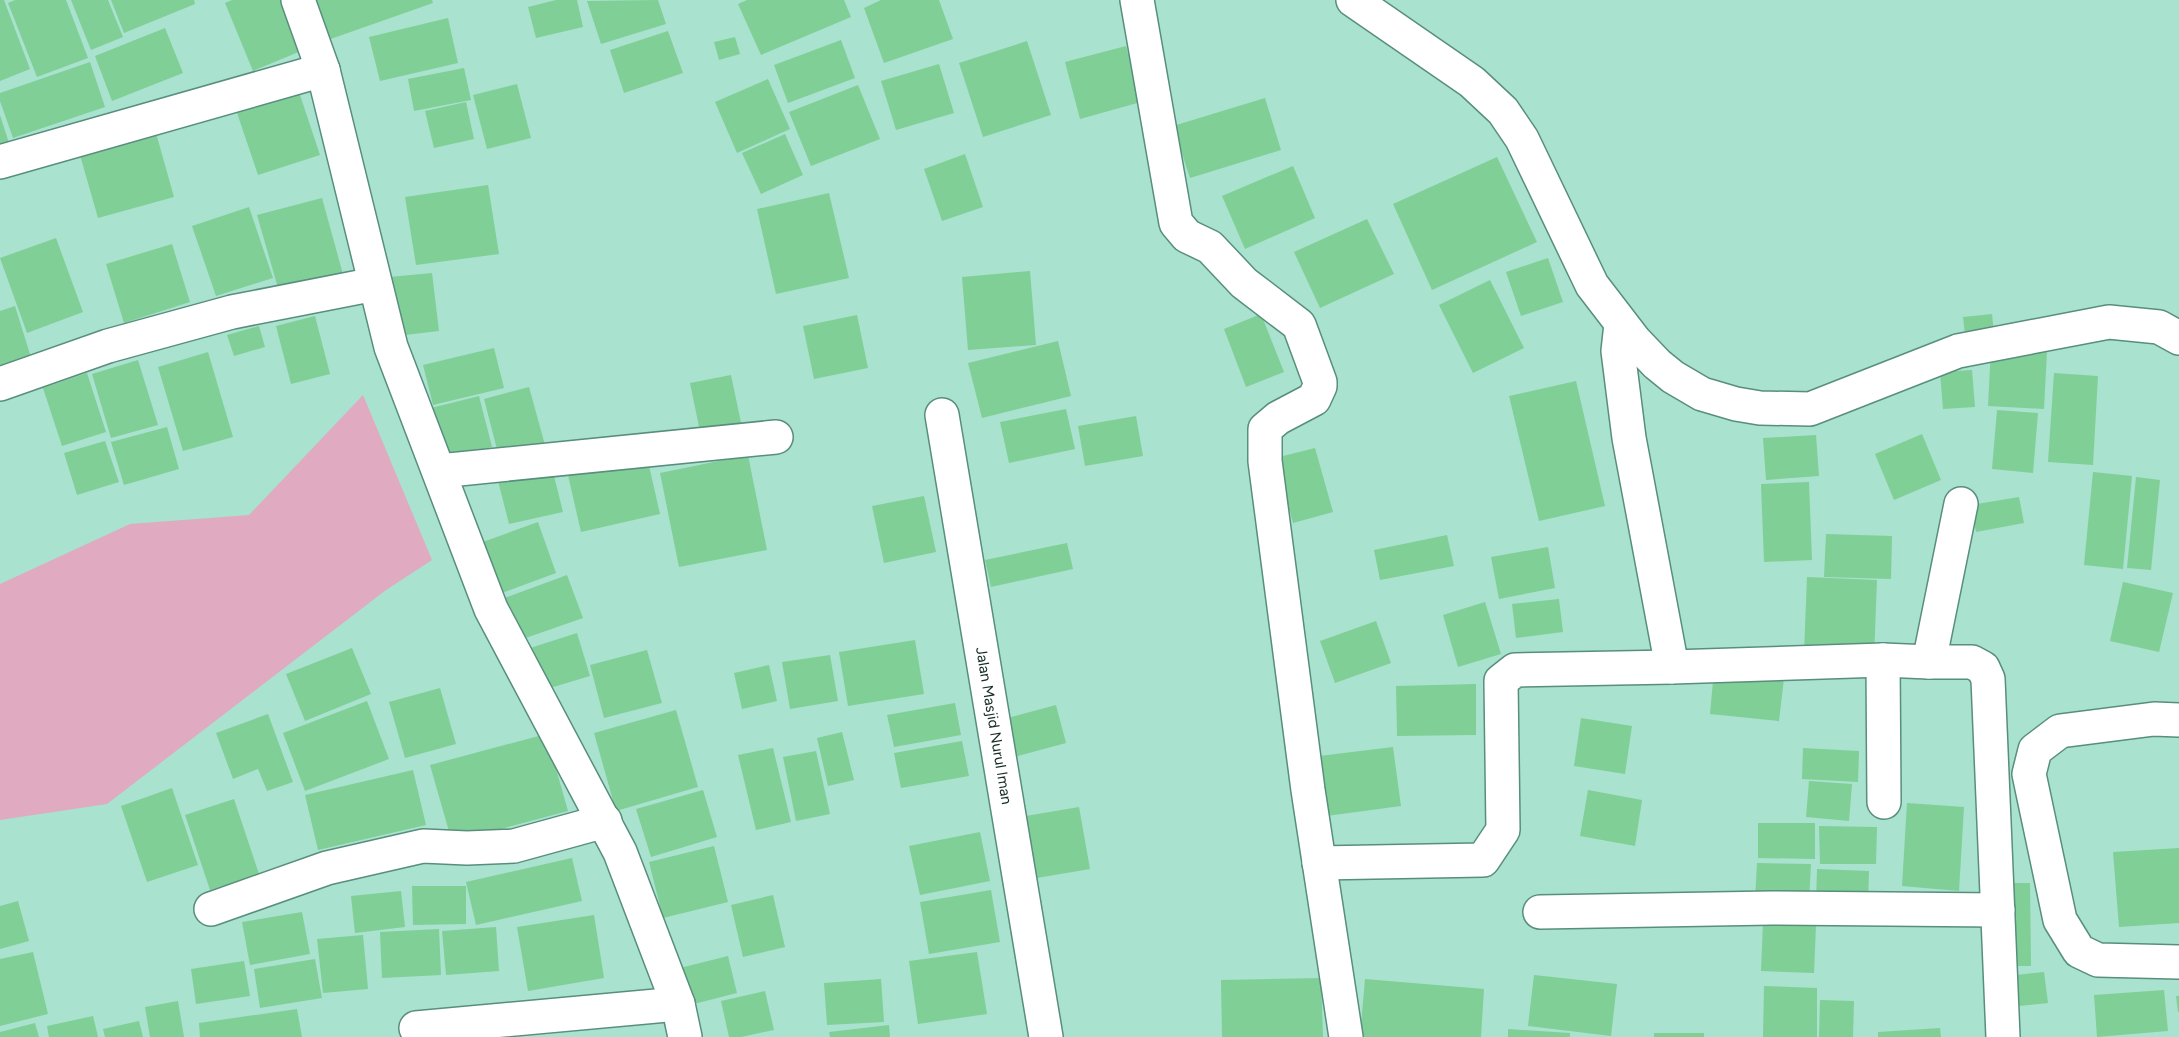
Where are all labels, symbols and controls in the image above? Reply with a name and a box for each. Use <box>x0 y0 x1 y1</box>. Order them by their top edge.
street label: Jalan Masjid Nurul Iman <box>972 646 1016 806</box>

